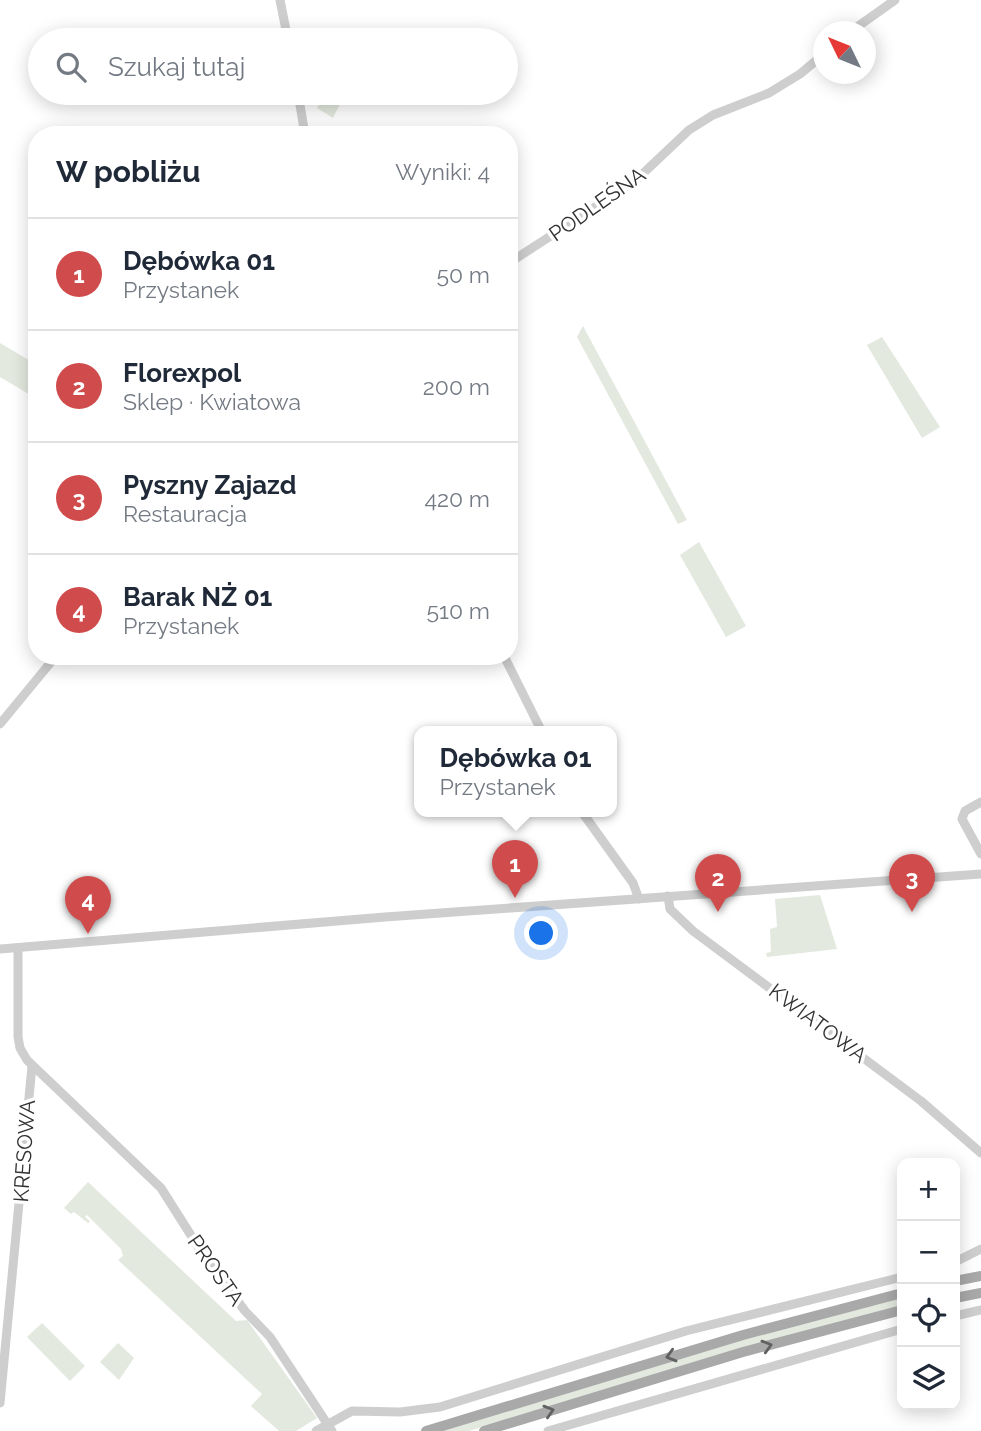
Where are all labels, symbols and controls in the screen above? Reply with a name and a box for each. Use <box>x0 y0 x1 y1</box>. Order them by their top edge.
north arrow <box>813 21 876 84</box>
search box <box>28 28 518 105</box>
icon: search <box>52 48 90 86</box>
text: Szukaj tutaj <box>108 52 245 82</box>
text: W pobliżu <box>56 154 200 189</box>
text: Wyniki: 4 <box>395 158 490 185</box>
street label: PODLEŚNA <box>544 162 650 246</box>
text: Dębówka 01 <box>123 246 275 276</box>
text: 1 <box>73 261 85 288</box>
text: 50 m <box>436 261 490 288</box>
text: Przystanek <box>123 276 239 303</box>
text: Florexpol <box>123 358 241 388</box>
text: 2 <box>73 373 85 400</box>
text: 200 m <box>423 373 490 400</box>
text: Sklep · Kwiatowa <box>123 388 301 415</box>
text: Pyszny Zajazd <box>123 470 297 500</box>
text: 3 <box>73 485 85 512</box>
text: 420 m <box>424 485 490 512</box>
text: Restauracja <box>123 500 247 527</box>
text: Barak NŻ 01 <box>123 582 272 612</box>
text: 4 <box>72 597 86 624</box>
text: 510 m <box>427 597 490 624</box>
text: Przystanek <box>123 612 239 639</box>
popup <box>414 726 617 817</box>
text: Dębówka 01 <box>439 743 592 773</box>
text: Przystanek <box>439 773 556 800</box>
pin: 1 <box>492 840 538 898</box>
pin: 2 <box>695 854 741 912</box>
pin: 3 <box>889 854 935 912</box>
pin: 4 <box>65 876 111 934</box>
your location <box>524 916 558 950</box>
street label: KWIATOWA <box>764 978 872 1068</box>
street label: KRESOWA <box>8 1099 40 1203</box>
map controls <box>897 1158 960 1410</box>
button: + <box>897 1158 960 1221</box>
button: − <box>897 1221 960 1284</box>
street label: PROSTA <box>183 1230 249 1310</box>
button: locate <box>897 1284 960 1347</box>
one-way arrow <box>761 1339 773 1354</box>
button: layers <box>897 1347 960 1410</box>
one-way arrow <box>665 1348 677 1362</box>
one-way arrow <box>543 1404 555 1419</box>

